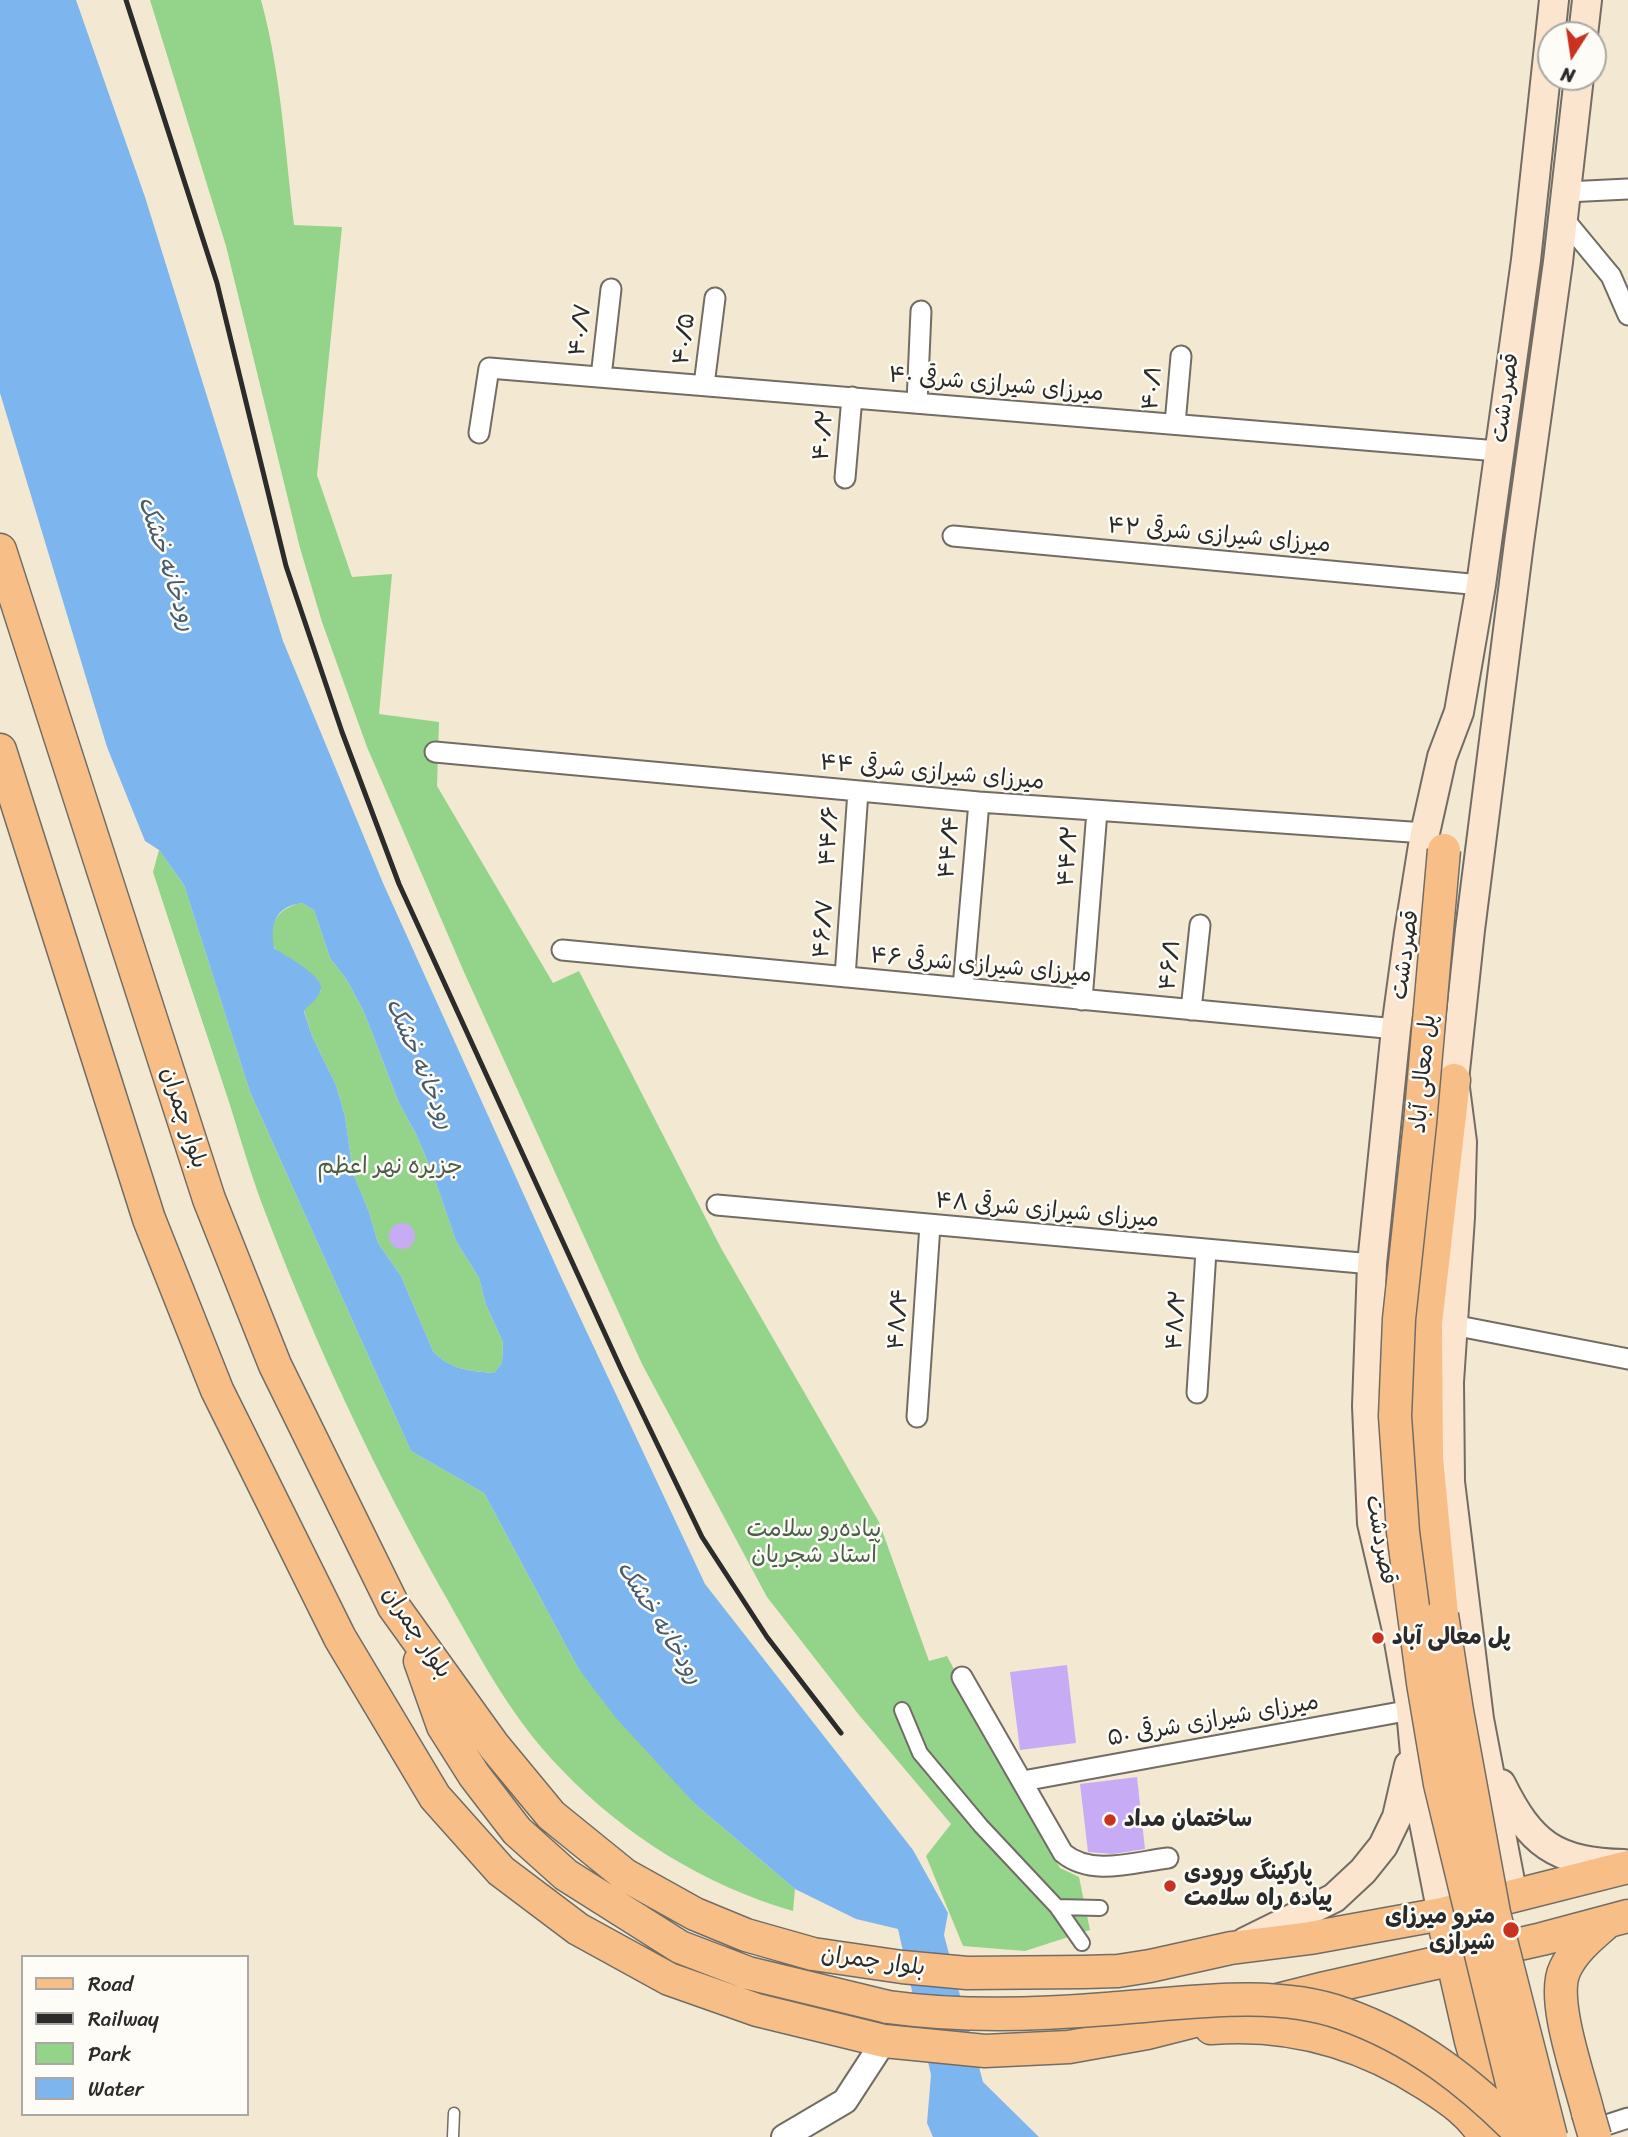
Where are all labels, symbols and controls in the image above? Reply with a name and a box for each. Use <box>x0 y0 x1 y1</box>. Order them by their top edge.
north arrow <box>1537 21 1607 91</box>
text: N <box>1558 58 1578 93</box>
street label: ۴۰/۷ <box>564 302 598 358</box>
street label: ۴۰/۵ <box>668 311 702 367</box>
street label: قصردشت <box>1486 351 1526 445</box>
street label: ۴۰ میرزای شیرازی شرقی <box>887 362 1105 408</box>
street label: ۴۰/۱ <box>1137 365 1169 411</box>
street label: ۴۰/۲ <box>808 408 840 462</box>
water label: رودخانه خشک <box>131 493 201 635</box>
street label: ۴۲ میرزای شیرازی شرقی <box>1106 512 1332 560</box>
street label: ۴۴ میرزای شیرازی شرقی <box>818 749 1046 797</box>
street label: ۴۴/۶ <box>814 805 846 867</box>
street label: ۴۴/۴ <box>934 814 966 880</box>
street label: ۴۴/۲ <box>1053 824 1085 888</box>
street label: ۴۶/۷ <box>808 899 840 959</box>
street label: قصردشت <box>1386 908 1426 1002</box>
street label: ۴۶/۱ <box>1155 938 1187 992</box>
street label: ۴۶ میرزای شیرازی شرقی <box>869 943 1093 989</box>
water label: رودخانه خشک <box>378 994 460 1134</box>
street label: پل معالی آباد <box>1405 1013 1443 1135</box>
street label: بلوار چمران <box>154 1064 212 1172</box>
park label: جزیره نهر اعظم <box>317 1153 463 1181</box>
street label: ۴۸ میرزای شیرازی شرقی <box>934 1187 1160 1235</box>
street label: ۴۸/۴ <box>883 1287 915 1351</box>
street label: ۴۸/۲ <box>1161 1289 1193 1351</box>
street label: قصردشت <box>1359 1493 1401 1587</box>
park label: پیاده‌رو سلامت استاد شجریان <box>746 1516 882 1570</box>
water label: رودخانه خشک <box>610 1556 708 1690</box>
street label: بلوار چمران <box>375 1582 457 1684</box>
place label: پل معالی آباد <box>1392 1624 1511 1652</box>
marker: پل معالی آباد <box>1370 1630 1386 1646</box>
street label: ۵۰ میرزای شیرازی شرقی <box>1105 1689 1321 1753</box>
place label: ساختمان مداد <box>1124 1806 1252 1834</box>
marker: ساختمان مداد <box>1102 1812 1118 1828</box>
place label: پارکینگ ورودی پیاده راه سلامت <box>1184 1859 1332 1913</box>
marker: پارکینگ ورودی پیاده راه سلامت <box>1162 1878 1178 1894</box>
place label: مترو میرزای شیرازی <box>1385 1903 1495 1957</box>
marker: مترو میرزای شیرازی <box>1501 1920 1521 1940</box>
street label: بلوار چمران <box>819 1941 927 1983</box>
legend <box>21 1955 248 2116</box>
text: Road <box>88 1965 133 2003</box>
text: Railway <box>88 2000 159 2038</box>
text: Park <box>88 2035 131 2073</box>
text: Water <box>88 2070 143 2108</box>

